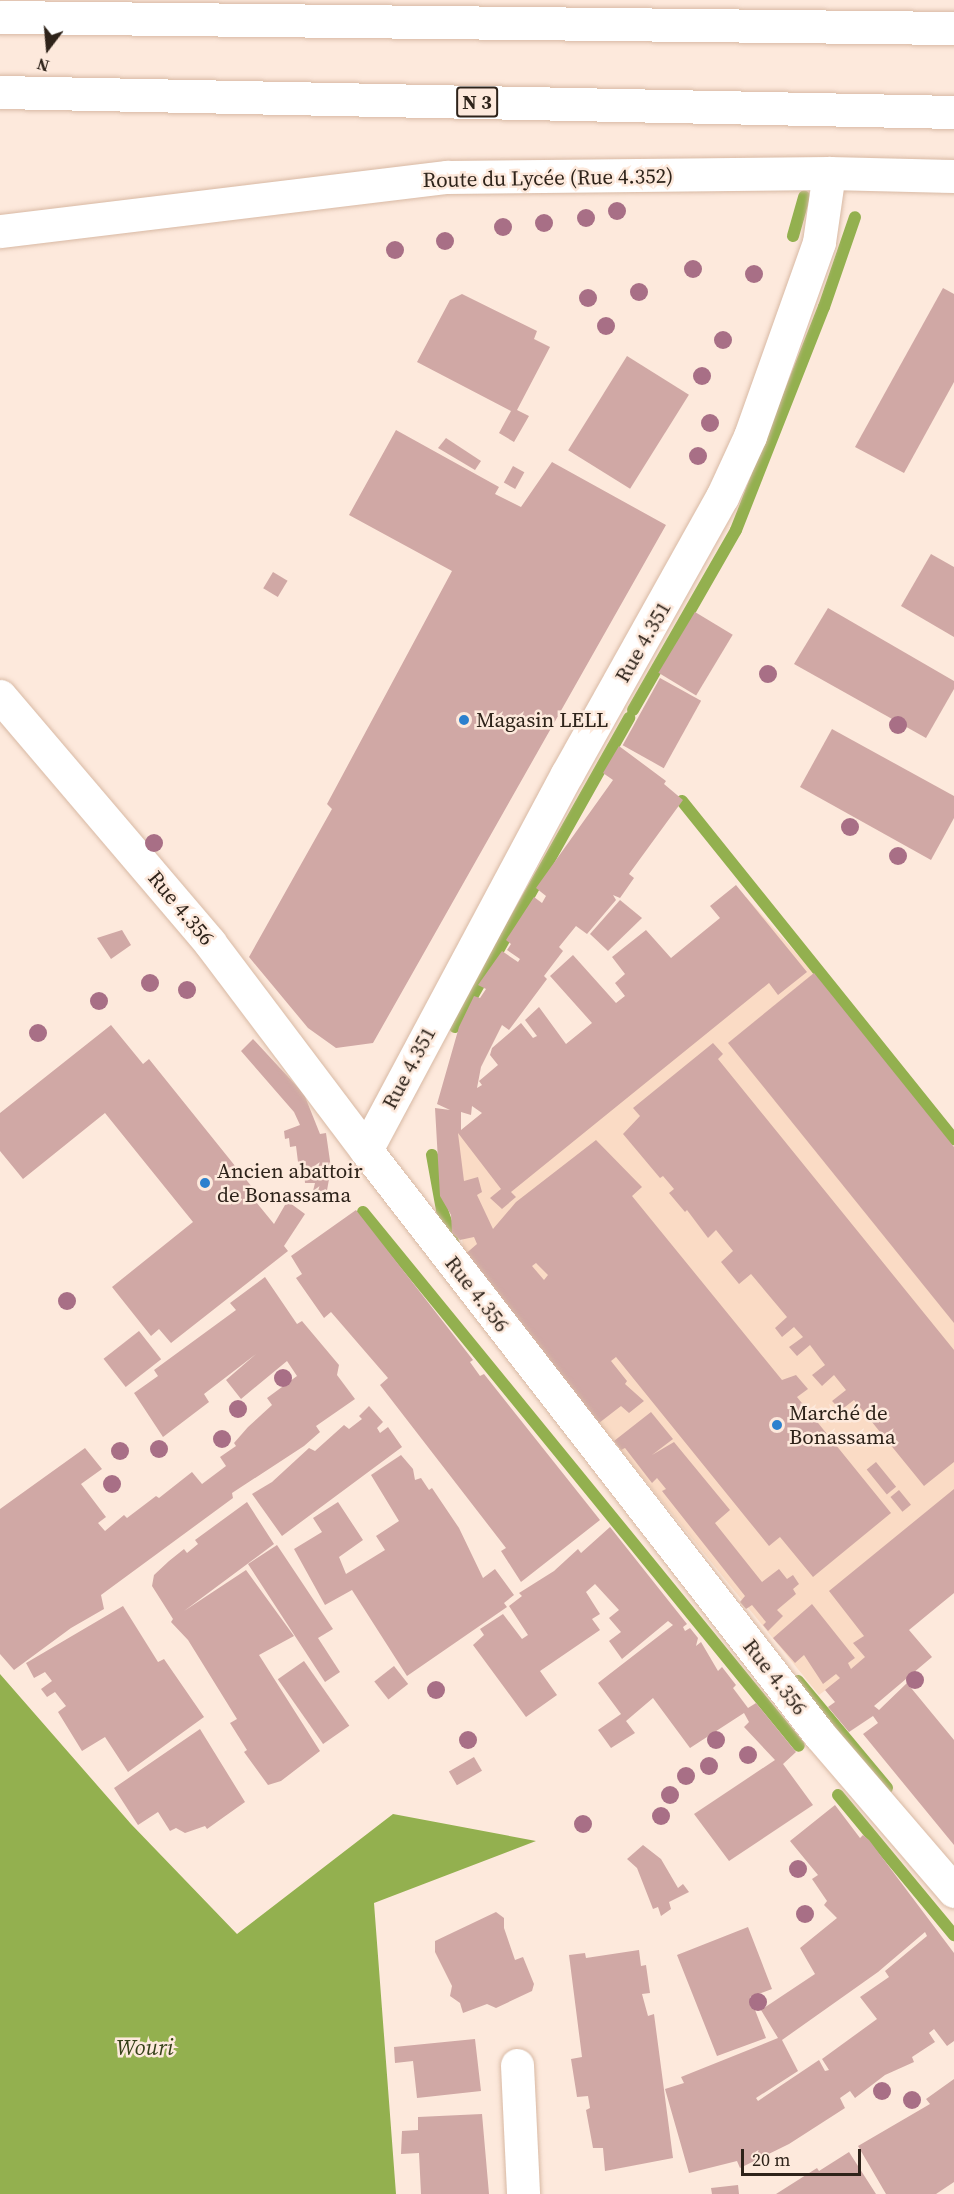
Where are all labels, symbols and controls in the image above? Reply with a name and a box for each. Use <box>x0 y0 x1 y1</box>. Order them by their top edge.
north arrow <box>18 18 78 78</box>
text: N <box>34 53 52 77</box>
road number: N 3 <box>456 85 498 119</box>
street label: Route du Lycée (Rue 4.352) <box>422 163 674 193</box>
street label: Rue 4.351 <box>610 597 676 687</box>
place label: Magasin LELL <box>476 707 609 733</box>
marker: Magasin LELL <box>457 713 471 727</box>
street label: Rue 4.356 <box>143 866 219 950</box>
street label: Rue 4.351 <box>377 1023 441 1113</box>
place label: Ancien abattoir de Bonassama <box>217 1158 363 1208</box>
marker: Ancien abattoir de Bonassama <box>198 1176 212 1190</box>
street label: Rue 4.356 <box>440 1251 514 1337</box>
place label: Marché de Bonassama <box>789 1400 896 1450</box>
marker: Marché de Bonassama <box>770 1418 784 1432</box>
street label: Rue 4.356 <box>738 1634 812 1720</box>
water label: Wouri <box>116 2035 174 2061</box>
scale bar <box>744 2137 864 2175</box>
text: 20 m <box>752 2147 790 2172</box>

